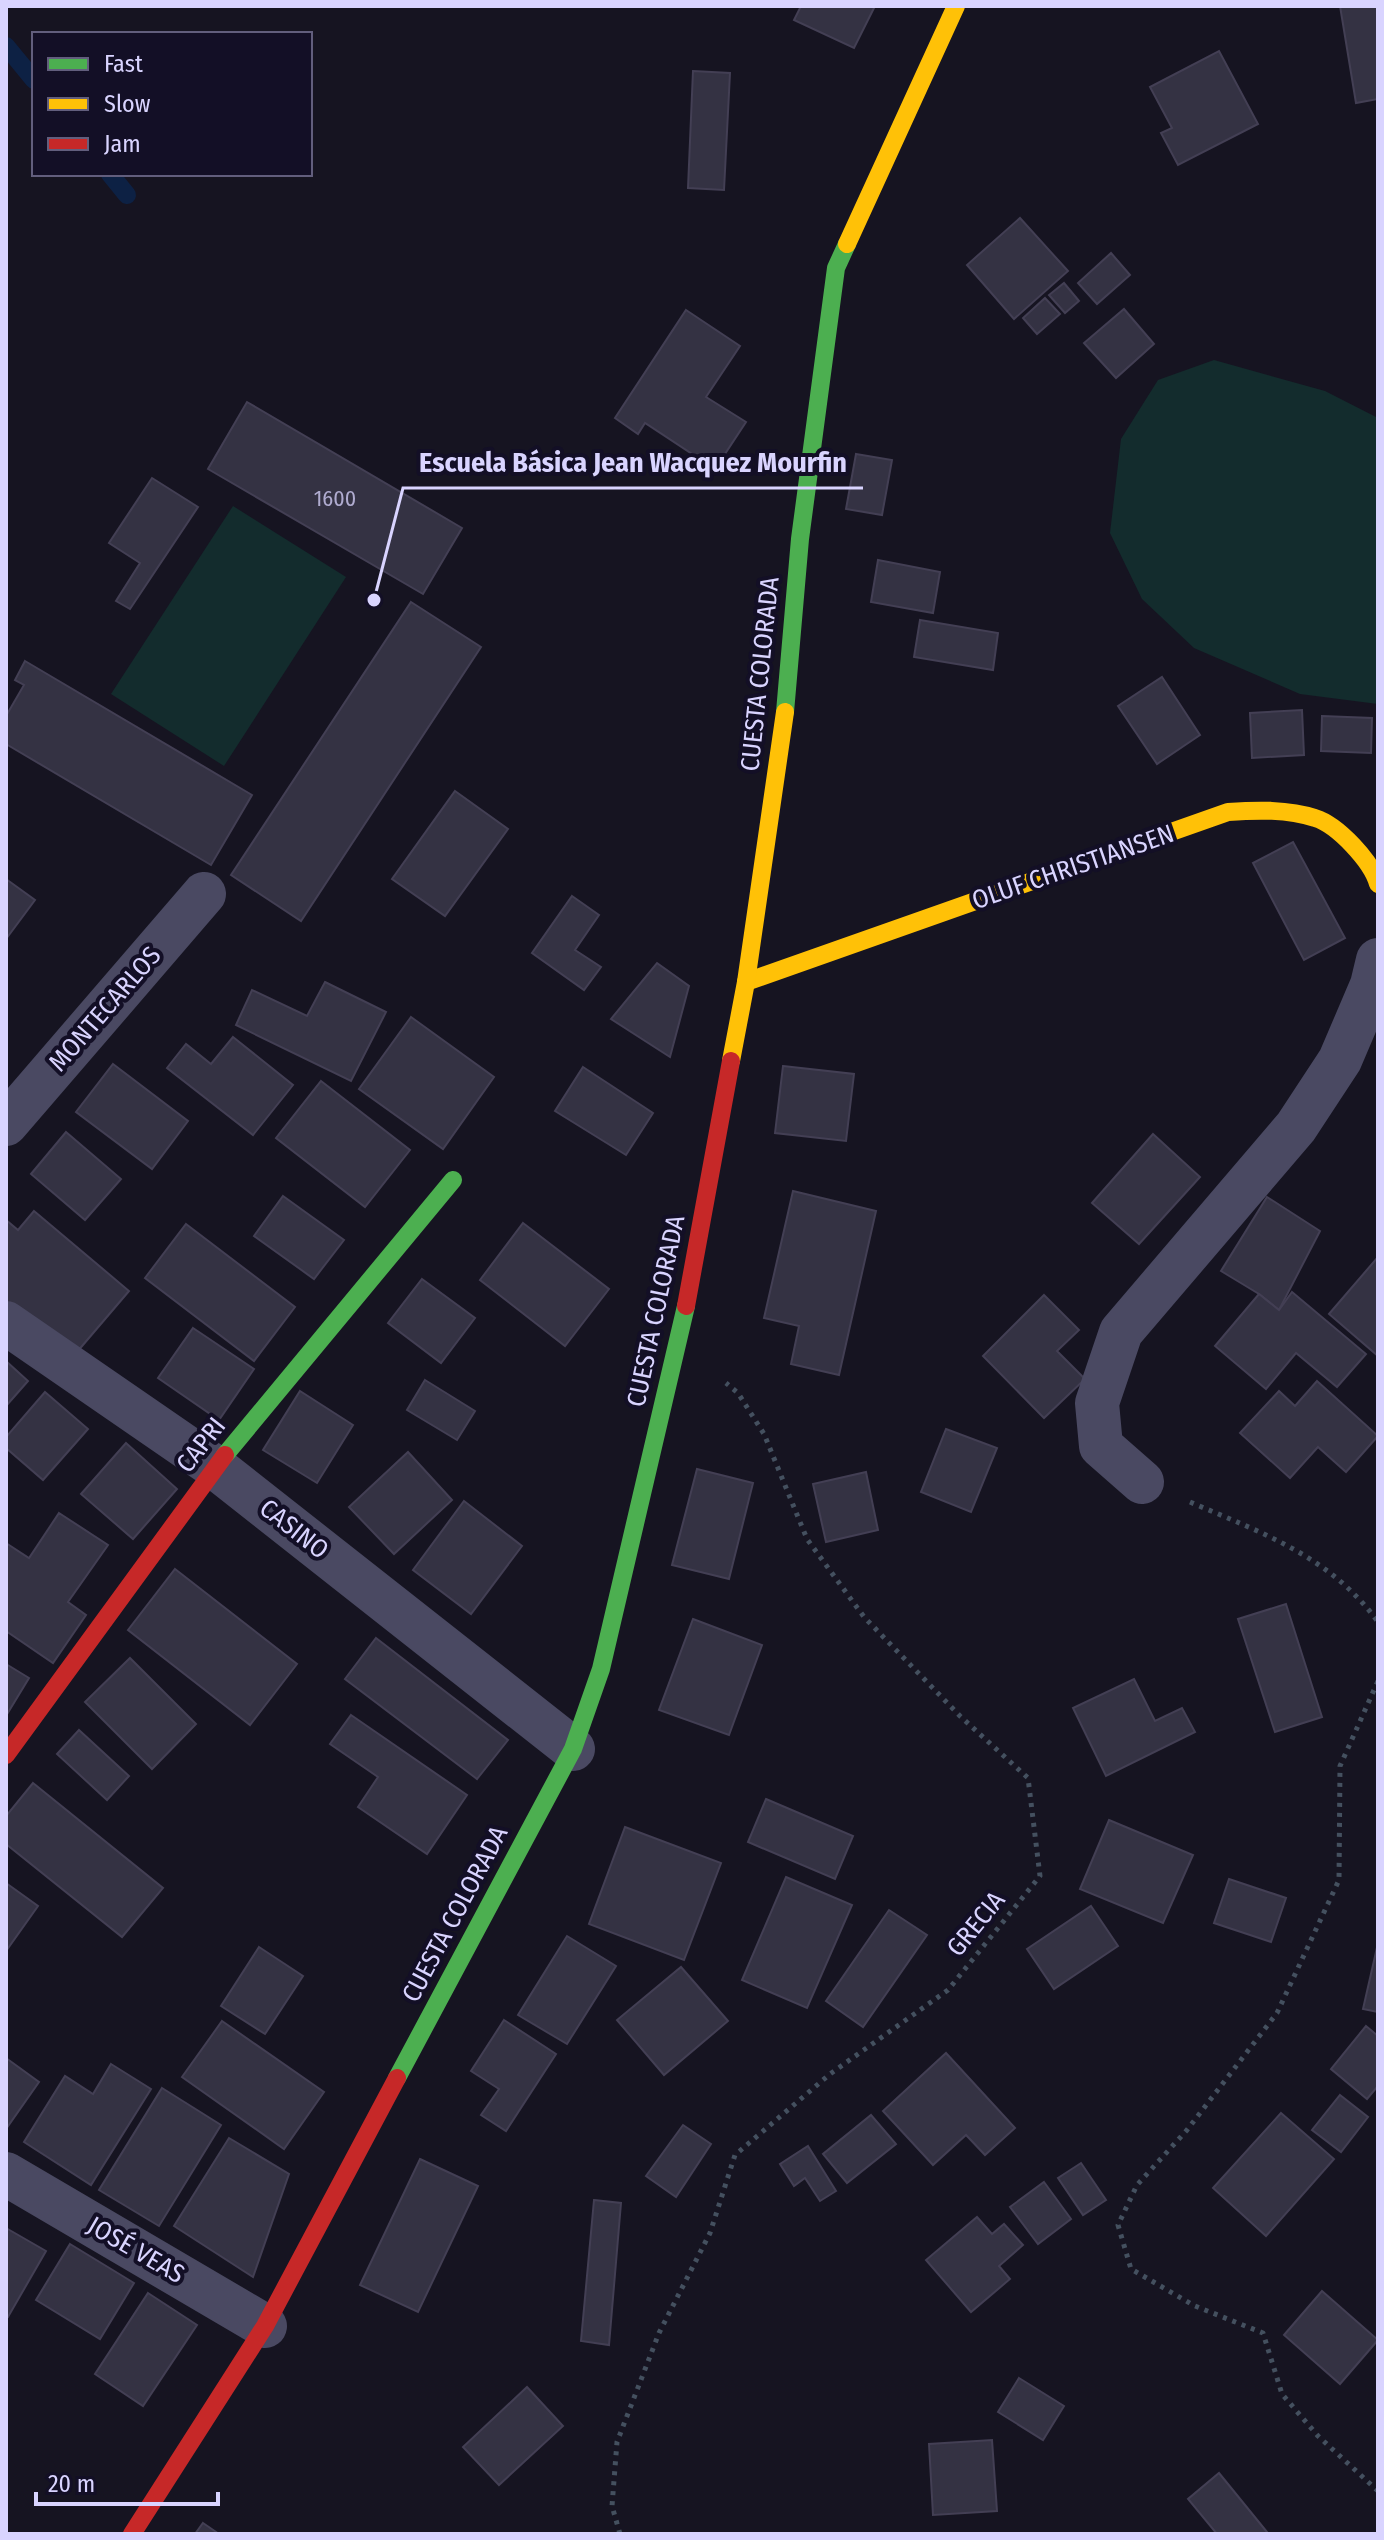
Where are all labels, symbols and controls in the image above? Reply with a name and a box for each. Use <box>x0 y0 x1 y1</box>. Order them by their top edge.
legend <box>32 32 312 176</box>
text: Fast <box>104 50 143 78</box>
text: Slow <box>104 90 151 118</box>
text: Jam <box>104 130 141 158</box>
callout: Escuela Básica Jean Wacquez Mourfin <box>403 436 863 488</box>
text: Escuela Básica Jean Wacquez Mourfin <box>419 446 847 479</box>
house number: 1600 <box>314 485 356 512</box>
street label: CUESTA COLORADA <box>734 575 786 773</box>
street label: OLUF CHRISTIANSEN <box>968 818 1178 916</box>
street label: MONTECARLOS <box>42 940 168 1078</box>
street label: CUESTA COLORADA <box>621 1212 692 1410</box>
street label: CAPRI <box>170 1411 232 1479</box>
street label: CASINO <box>253 1493 335 1565</box>
street label: CUESTA COLORADA <box>396 1820 515 2007</box>
street label: GRECIA <box>940 1885 1012 1963</box>
street label: JOSÉ VEAS <box>82 2210 190 2290</box>
scale bar <box>36 2456 218 2506</box>
text: 20 m <box>48 2470 95 2498</box>

